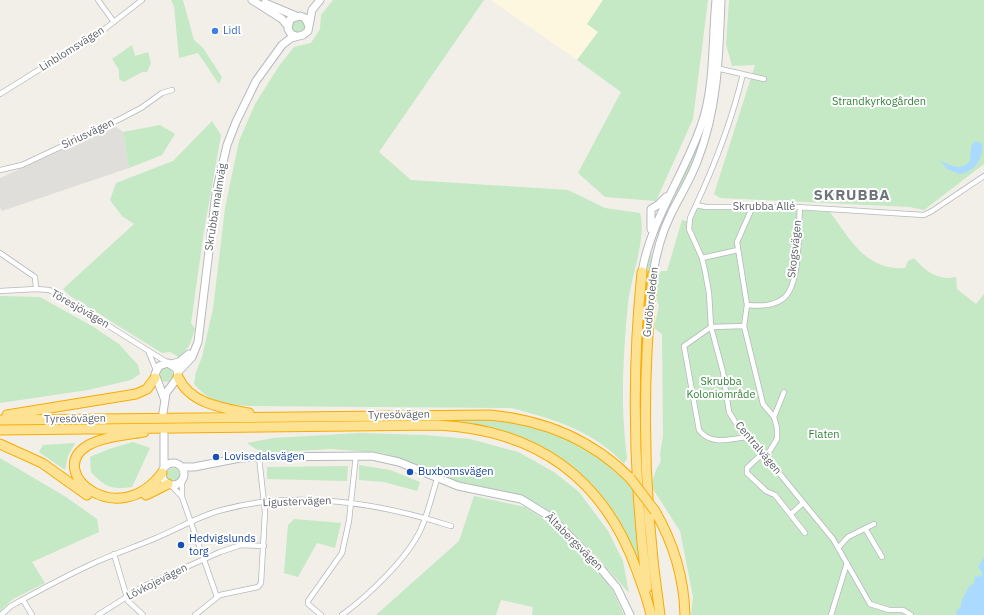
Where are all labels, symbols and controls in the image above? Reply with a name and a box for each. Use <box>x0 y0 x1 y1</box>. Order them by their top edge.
street label: Linblomsvägen <box>37 24 107 74</box>
place label: Lidl <box>223 24 241 38</box>
marker: Lidl <box>210 26 220 36</box>
park label: Strandkyrkogården <box>832 95 926 109</box>
street label: Siriusvägen <box>60 116 116 152</box>
street label: Skrubba malmväg <box>203 162 229 252</box>
district label: SKRUBBA <box>813 187 891 205</box>
street label: Skrubba Allé <box>733 200 795 214</box>
street label: Skogsvägen <box>785 219 805 279</box>
street label: Gudöbroleden <box>641 266 661 338</box>
street label: Töresjövägen <box>48 287 112 331</box>
park label: Skrubba Koloniområde <box>686 375 756 401</box>
street label: Tyresövägen <box>368 408 430 422</box>
street label: Tyresövägen <box>44 412 106 426</box>
street label: Centralvägen <box>732 419 784 477</box>
park label: Flaten <box>808 428 840 442</box>
place label: Lovisedalsvägen <box>224 450 305 464</box>
marker: Lovisedalsvägen <box>211 452 221 462</box>
place label: Buxbomsvägen <box>418 465 494 479</box>
marker: Buxbomsvägen <box>405 467 415 477</box>
street label: Ligustervägen <box>262 494 332 510</box>
street label: Ältabergsvägen <box>542 510 606 574</box>
place label: Hedvigslunds torg <box>189 532 256 558</box>
marker: Hedvigslunds torg <box>176 540 186 550</box>
street label: Lövkojevägen <box>124 561 190 603</box>

